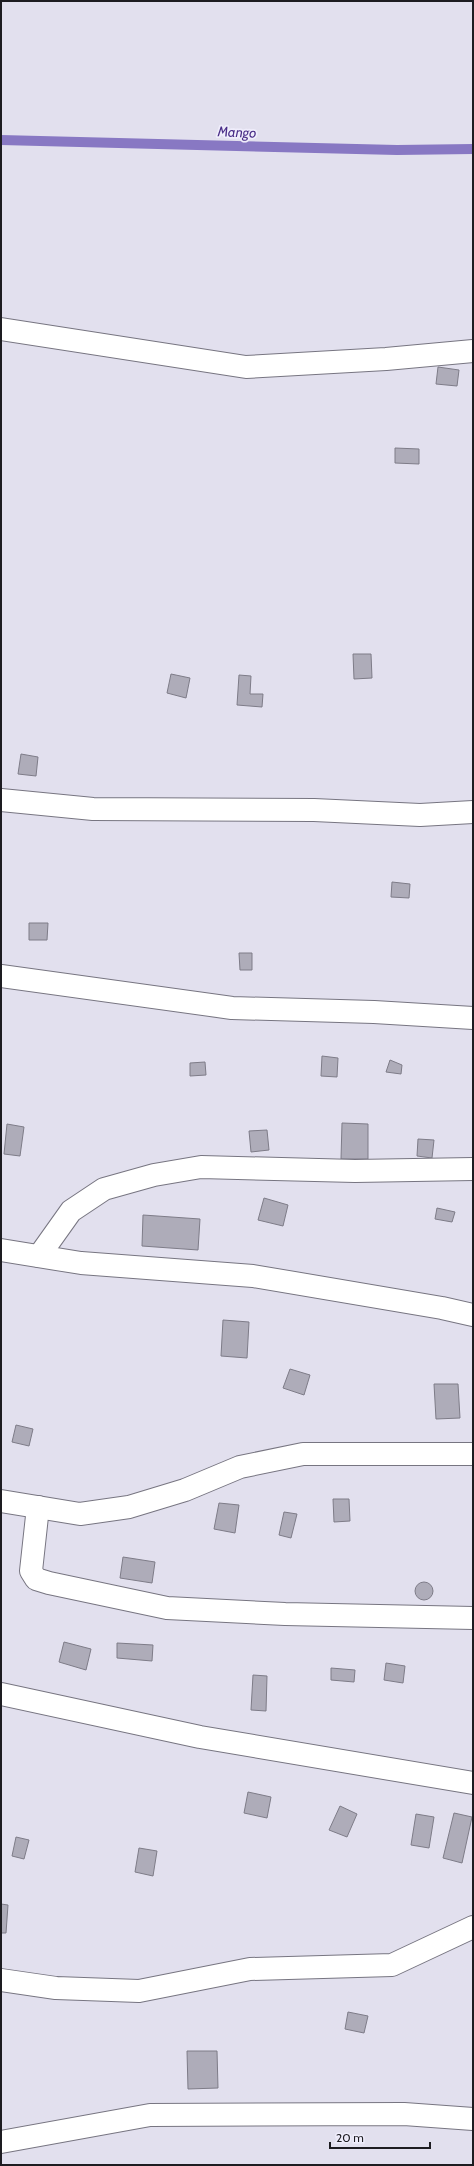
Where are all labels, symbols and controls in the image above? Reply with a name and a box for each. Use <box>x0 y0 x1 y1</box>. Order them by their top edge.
water label: Mango <box>216 122 257 142</box>
scale bar <box>330 2124 430 2150</box>
text: 20 m <box>336 2130 364 2145</box>

